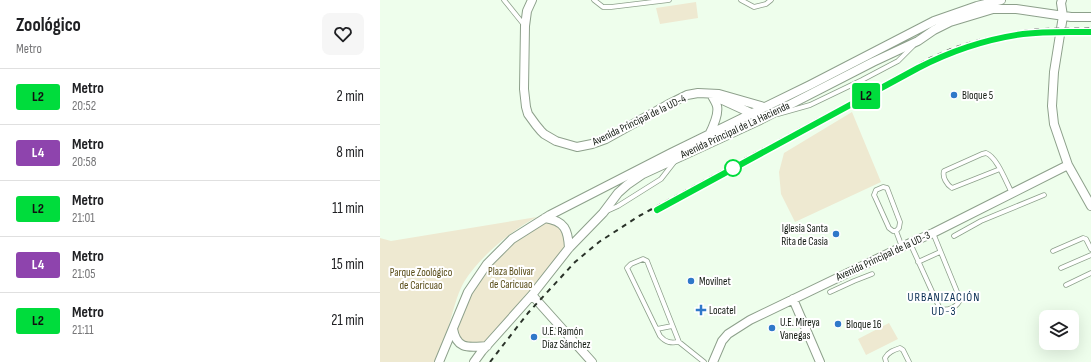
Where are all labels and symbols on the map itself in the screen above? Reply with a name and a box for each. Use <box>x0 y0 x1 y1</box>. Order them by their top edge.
line badge: L2 <box>848 83 884 109</box>
place label: Bloque 5 <box>962 89 993 102</box>
marker: Bloque 5 <box>949 90 959 100</box>
street label: Avenida Principal de la UD-4 <box>589 92 688 149</box>
street label: Avenida Principal de La Hacienda <box>677 99 792 161</box>
unlabelled marker <box>724 159 742 177</box>
place label: Iglesia Santa Rita de Casia <box>781 222 828 248</box>
street label: Avenida Principal de la UD-3 <box>833 228 932 284</box>
marker: Iglesia Santa Rita de Casia <box>831 229 841 239</box>
park label: Plaza Bolívar de Caricuao <box>488 265 534 291</box>
park label: Parque Zoológico de Caricuao <box>390 266 453 292</box>
place label: Movilnet <box>699 275 731 288</box>
marker: Movilnet <box>686 276 696 286</box>
district label: URBANIZACIÓN UD-3 <box>908 290 980 319</box>
place label: Locatel <box>709 304 736 317</box>
marker: Locatel <box>696 305 706 315</box>
place label: U.E. Mireya Vanegas <box>780 316 820 342</box>
place label: Bloque 16 <box>846 318 882 331</box>
marker: Bloque 16 <box>833 319 843 329</box>
marker: U.E. Mireya Vanegas <box>767 323 777 333</box>
place label: U.E. Ramón Díaz Sánchez <box>542 325 591 351</box>
marker: U.E. Ramón Díaz Sánchez <box>529 332 539 342</box>

